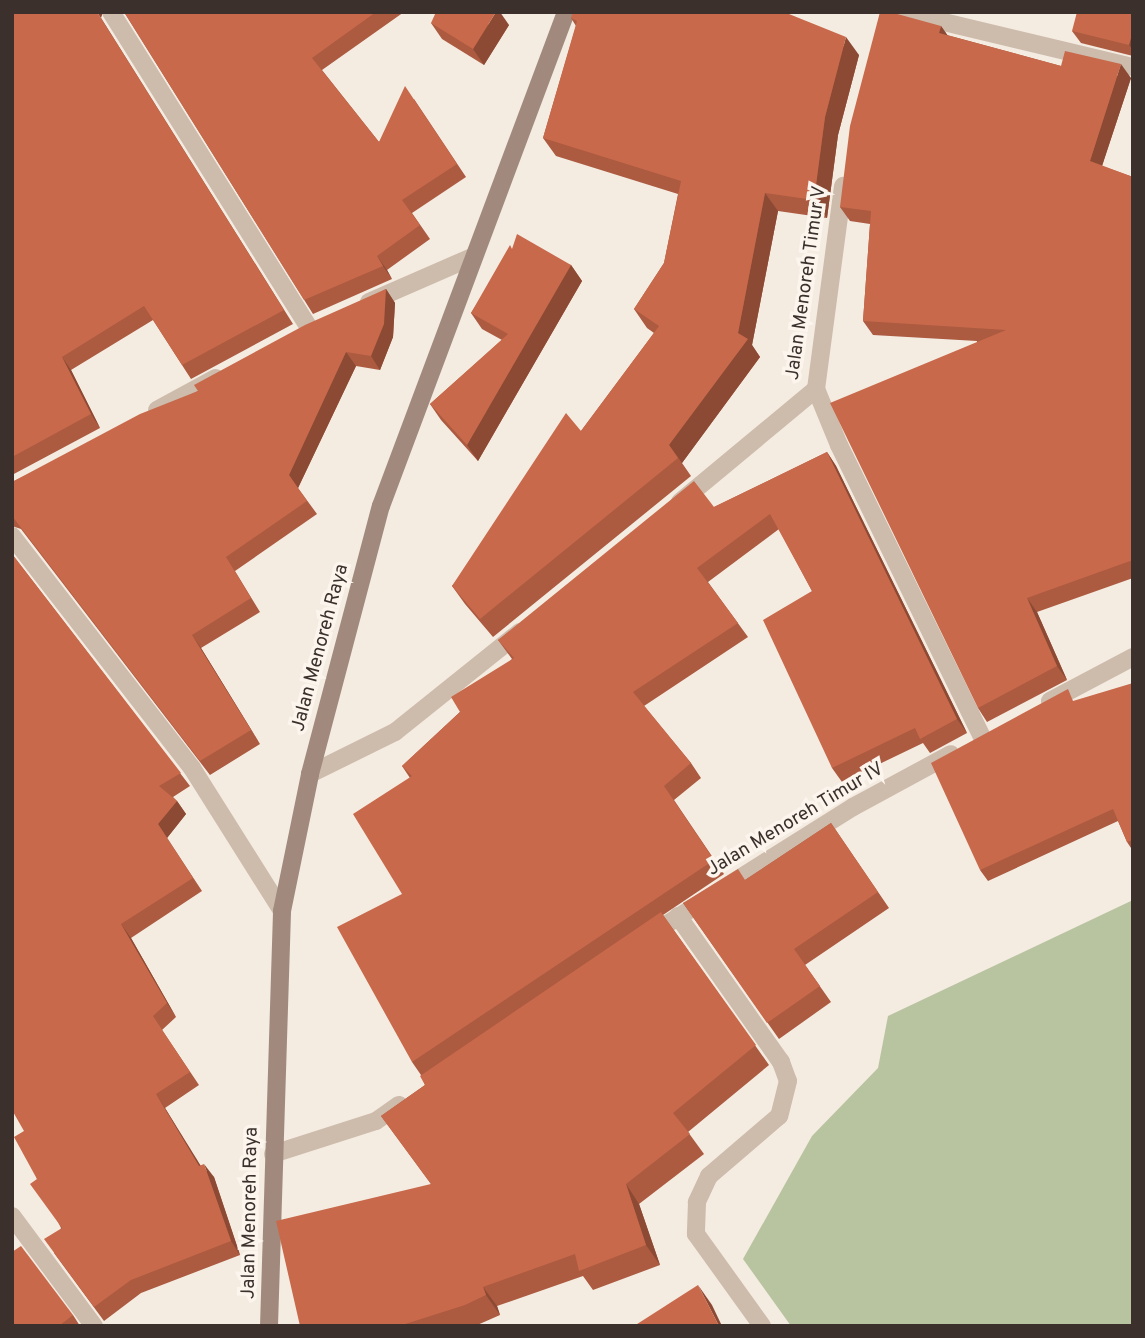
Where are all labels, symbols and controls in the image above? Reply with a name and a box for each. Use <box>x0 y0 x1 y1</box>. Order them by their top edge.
street label: Jalan Menoreh Timur V <box>782 184 832 382</box>
street label: Jalan Menoreh Raya <box>288 562 354 734</box>
street label: Jalan Menoreh Timur IV <box>703 758 889 882</box>
street label: Jalan Menoreh Raya <box>238 1127 264 1299</box>

